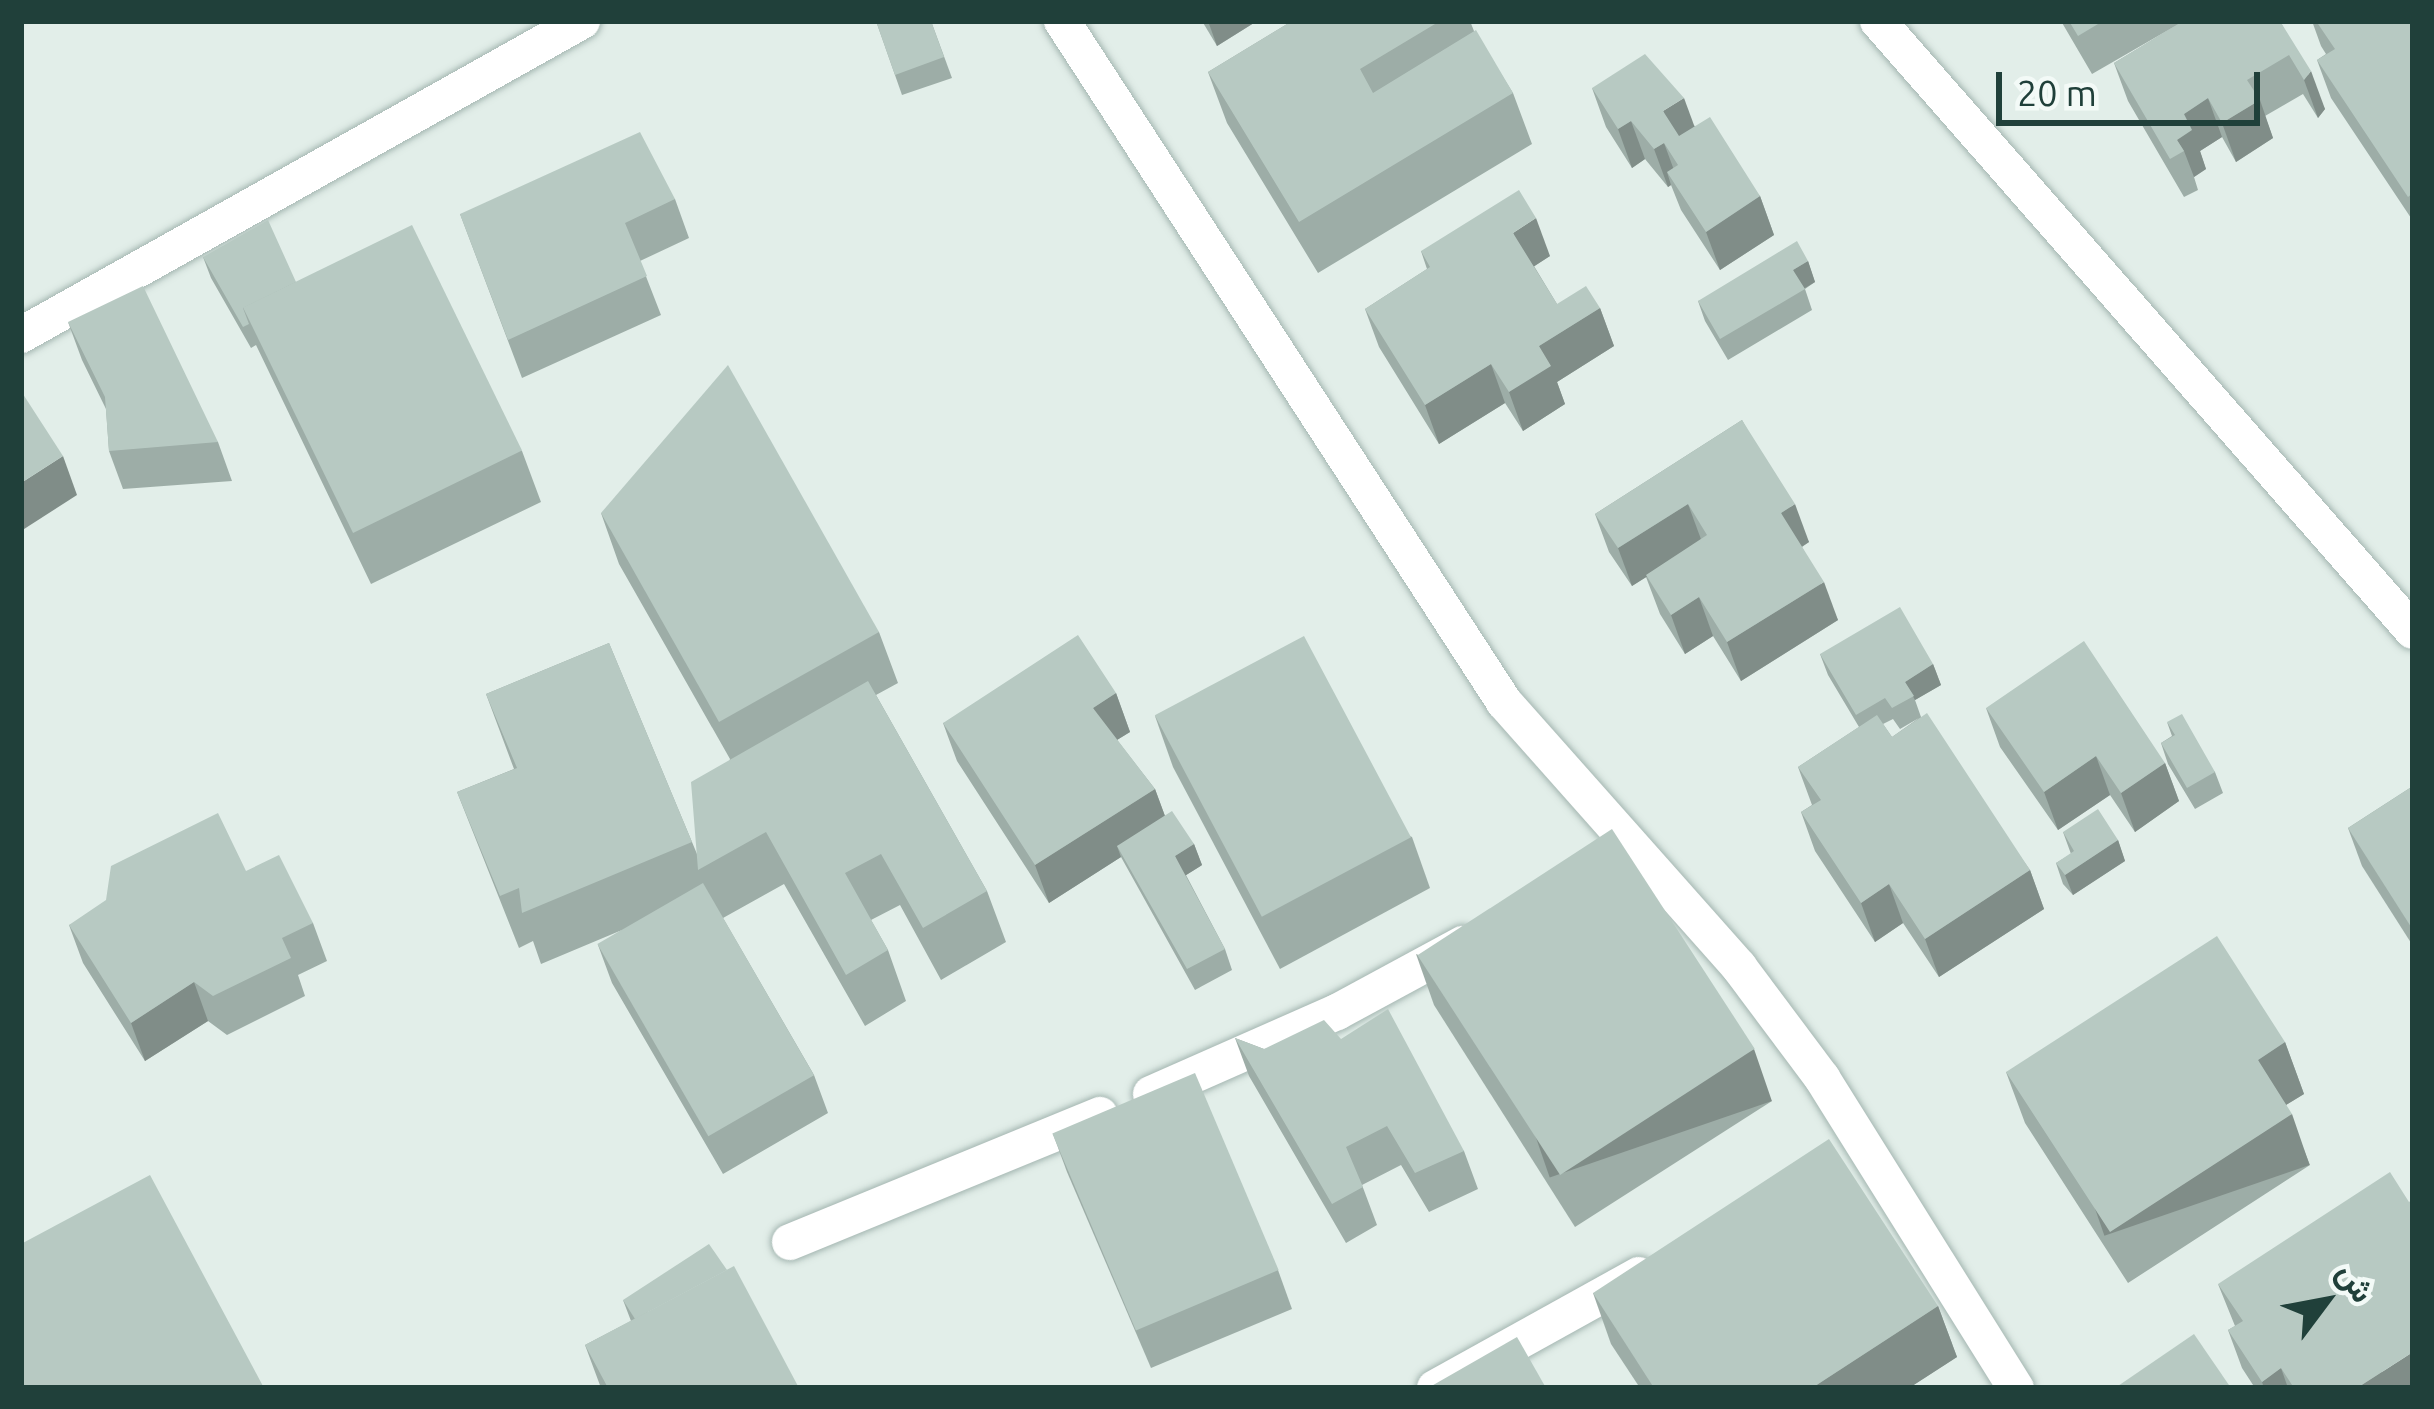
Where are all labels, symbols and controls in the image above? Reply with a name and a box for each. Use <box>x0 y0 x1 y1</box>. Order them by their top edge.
scale bar <box>2002 48 2266 122</box>
text: 20 m <box>2017 72 2097 113</box>
north arrow <box>2266 1241 2386 1361</box>
text: ش <box>2331 1255 2383 1308</box>

